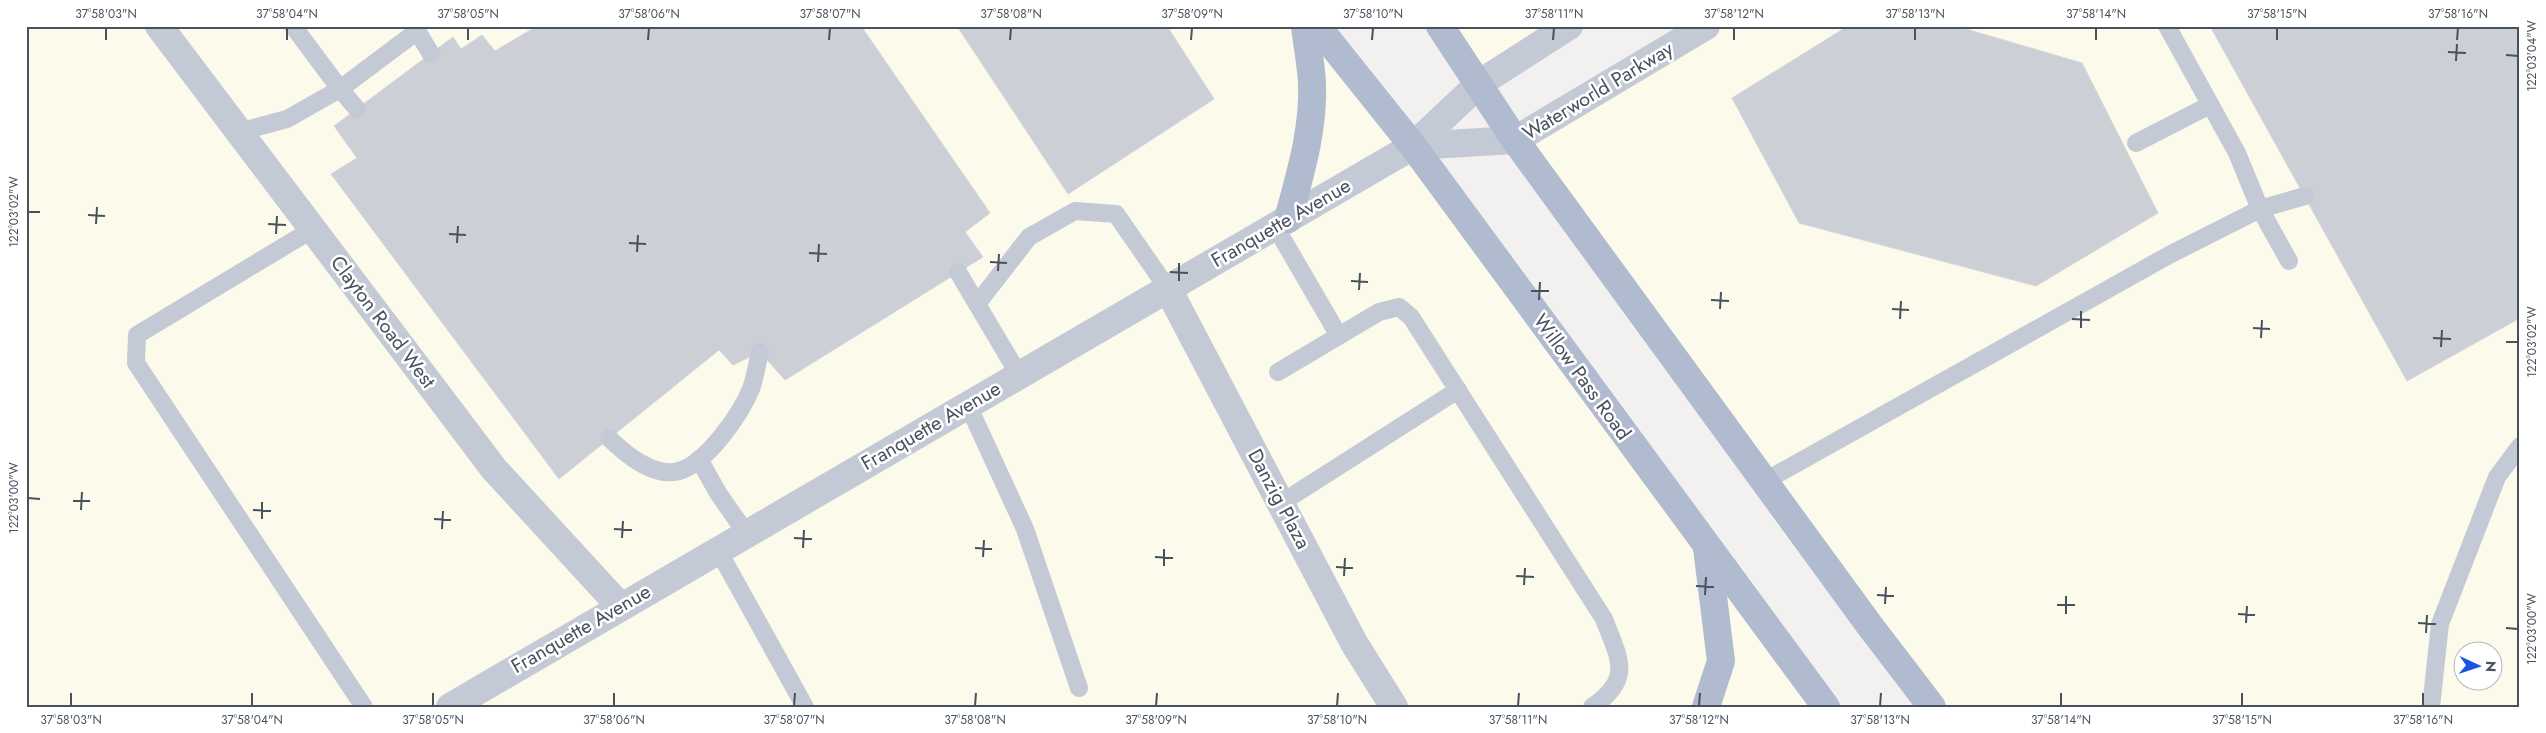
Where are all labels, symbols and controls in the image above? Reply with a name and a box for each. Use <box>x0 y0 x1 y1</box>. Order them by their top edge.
text: 37°58'03"N <box>75 5 137 23</box>
text: 37°58'04"N <box>256 5 318 23</box>
text: 37°58'05"N <box>437 5 499 23</box>
text: 37°58'06"N <box>618 5 680 23</box>
text: 37°58'07"N <box>799 5 861 23</box>
text: 37°58'08"N <box>980 5 1042 23</box>
text: 37°58'09"N <box>1161 5 1223 23</box>
text: 37°58'10"N <box>1343 5 1403 23</box>
text: 37°58'11"N <box>1525 5 1583 23</box>
text: 37°58'12"N <box>1704 5 1764 23</box>
text: 37°58'13"N <box>1885 5 1945 23</box>
text: 37°58'14"N <box>2066 5 2126 23</box>
text: 37°58'15"N <box>2247 5 2307 23</box>
text: 37°58'16"N <box>2428 5 2488 23</box>
text: 122°03'04"W <box>2523 20 2541 92</box>
street label: Waterworld Parkway <box>1517 34 1679 147</box>
street label: Franquette Avenue <box>1206 171 1356 275</box>
text: 122°03'02"W <box>5 176 23 248</box>
street label: Clayton Road West <box>323 250 443 395</box>
text: 122°03'02"W <box>2523 306 2541 378</box>
street label: Willow Pass Road <box>1526 308 1638 446</box>
street label: Franquette Avenue <box>856 374 1006 478</box>
street label: Danzig Plaza <box>1240 444 1318 554</box>
text: 122°03'00"W <box>5 462 23 534</box>
street label: Franquette Avenue <box>506 577 656 681</box>
text: 122°03'00"W <box>2523 593 2541 665</box>
north arrow <box>2454 640 2504 690</box>
text: N <box>2481 661 2501 673</box>
text: 37°58'03"N <box>40 711 102 729</box>
text: 37°58'04"N <box>221 711 283 729</box>
text: 37°58'05"N <box>402 711 464 729</box>
text: 37°58'06"N <box>583 711 645 729</box>
text: 37°58'07"N <box>763 711 825 729</box>
text: 37°58'08"N <box>944 711 1006 729</box>
text: 37°58'09"N <box>1125 711 1187 729</box>
text: 37°58'10"N <box>1307 711 1367 729</box>
text: 37°58'11"N <box>1489 711 1547 729</box>
text: 37°58'12"N <box>1669 711 1729 729</box>
text: 37°58'13"N <box>1850 711 1910 729</box>
text: 37°58'14"N <box>2031 711 2091 729</box>
text: 37°58'15"N <box>2212 711 2272 729</box>
text: 37°58'16"N <box>2393 711 2453 729</box>

